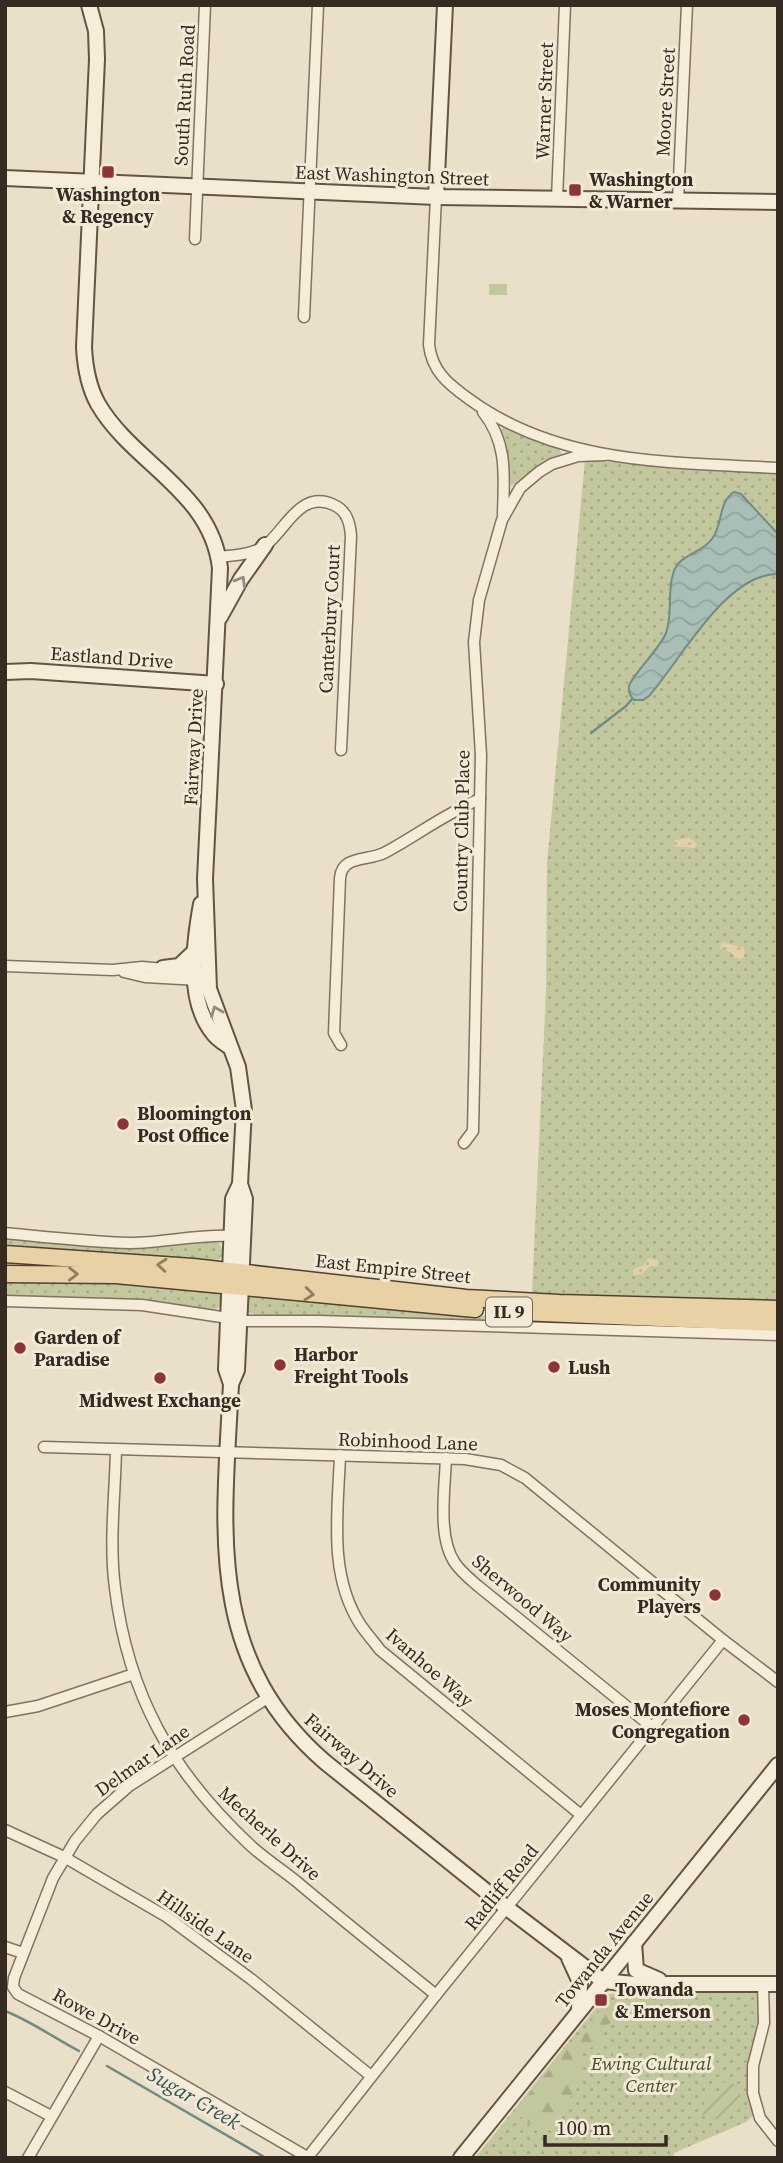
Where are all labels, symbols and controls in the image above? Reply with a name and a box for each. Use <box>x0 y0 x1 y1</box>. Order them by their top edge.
street label: South Ruth Road <box>167 24 201 166</box>
street label: Warner Street <box>529 41 559 160</box>
street label: Moore Street <box>649 46 681 157</box>
street label: East Washington Street <box>295 159 490 191</box>
marker: Washington & Regency <box>100 164 116 180</box>
place label: Washington & Warner <box>589 166 694 214</box>
place label: Washington & Regency <box>56 181 160 229</box>
marker: Washington & Warner <box>567 182 583 198</box>
street label: Canterbury Court <box>312 543 346 694</box>
one-way arrow <box>232 575 245 588</box>
street label: Eastland Drive <box>50 640 174 674</box>
street label: Fairway Drive <box>177 688 209 806</box>
street label: Country Club Place <box>447 750 475 912</box>
one-way arrow <box>210 1005 224 1018</box>
place label: Bloomington Post Office <box>137 1100 252 1148</box>
marker: Bloomington Post Office <box>115 1116 131 1132</box>
street label: East Empire Street <box>314 1247 473 1289</box>
one-way arrow <box>156 1258 167 1273</box>
one-way arrow <box>69 1266 79 1282</box>
one-way arrow <box>303 1286 315 1301</box>
road number: IL 9 <box>486 1297 532 1326</box>
place label: Garden of Paradise <box>34 1324 122 1372</box>
marker: Garden of Paradise <box>12 1340 28 1356</box>
place label: Harbor Freight Tools <box>294 1341 409 1389</box>
place label: Lush <box>568 1354 611 1380</box>
marker: Harbor Freight Tools <box>272 1357 288 1373</box>
marker: Lush <box>546 1359 562 1375</box>
marker: Midwest Exchange <box>152 1370 168 1386</box>
place label: Midwest Exchange <box>79 1387 241 1413</box>
street label: Robinhood Lane <box>338 1426 478 1456</box>
street label: Sherwood Way <box>467 1548 579 1648</box>
place label: Community Players <box>598 1571 702 1619</box>
marker: Community Players <box>707 1587 723 1603</box>
street label: Ivanhoe Way <box>381 1622 480 1712</box>
place label: Moses Montefiore Congregation <box>575 1696 730 1744</box>
street label: Fairway Drive <box>299 1707 405 1803</box>
marker: Moses Montefiore Congregation <box>736 1712 752 1728</box>
street label: Delmar Lane <box>90 1718 194 1802</box>
street label: Mecherle Drive <box>213 1780 327 1886</box>
street label: Radliff Road <box>458 1838 544 1936</box>
street label: Hillside Lane <box>152 1883 260 1969</box>
street label: Towanda Avenue <box>549 1885 659 2013</box>
place label: Towanda & Emerson <box>615 1976 711 2024</box>
street label: Rowe Drive <box>48 1981 146 2051</box>
marker: Towanda & Emerson <box>593 1992 609 2008</box>
park label: Ewing Cultural Center <box>590 2050 712 2098</box>
water label: Sugar Creek <box>142 2059 246 2136</box>
scale bar <box>545 2104 666 2148</box>
text: 100 m <box>556 2113 611 2142</box>

